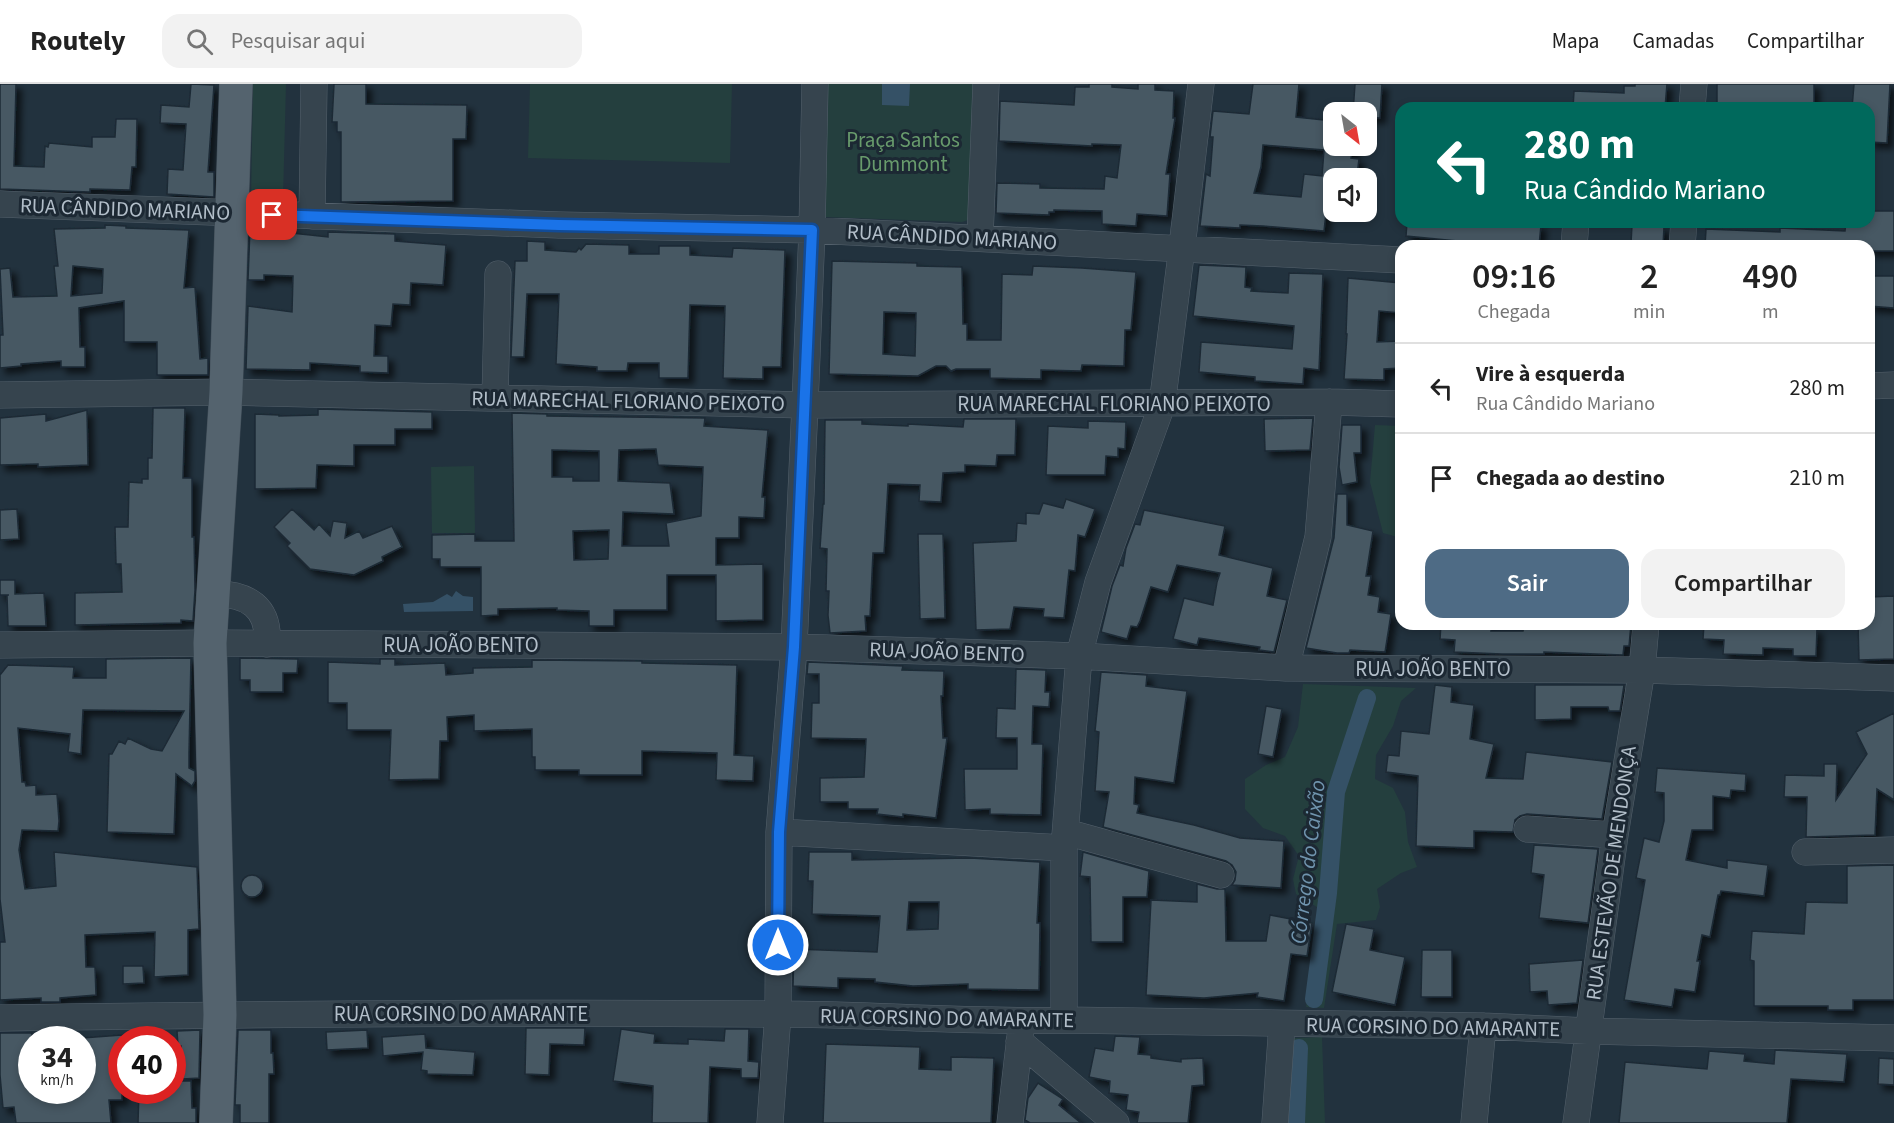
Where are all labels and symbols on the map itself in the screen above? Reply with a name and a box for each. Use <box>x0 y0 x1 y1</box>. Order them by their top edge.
north arrow <box>1323 102 1377 156</box>
park label: Praça Santos Dummont <box>846 125 960 179</box>
pin <box>246 189 297 240</box>
street label: RUA CÂNDIDO MARIANO <box>19 190 231 228</box>
street label: RUA CÂNDIDO MARIANO <box>846 217 1058 257</box>
street label: RUA MARECHAL FLORIANO PEIXOTO <box>471 383 785 419</box>
street label: RUA MARECHAL FLORIANO PEIXOTO <box>957 389 1271 419</box>
street label: RUA JOÃO BENTO <box>383 630 539 660</box>
street label: RUA JOÃO BENTO <box>869 634 1025 670</box>
street label: RUA JOÃO BENTO <box>1355 654 1511 684</box>
street label: RUA ESTEVÃO DE MENDONÇA <box>1578 743 1644 1002</box>
water label: Córrego do Caixão <box>1282 778 1334 946</box>
position arrow <box>746 913 810 977</box>
street label: RUA CORSINO DO AMARANTE <box>334 999 588 1029</box>
street label: RUA CORSINO DO AMARANTE <box>819 1001 1075 1035</box>
street label: RUA CORSINO DO AMARANTE <box>1305 1010 1561 1044</box>
speed limit sign: 40 <box>108 1026 186 1104</box>

